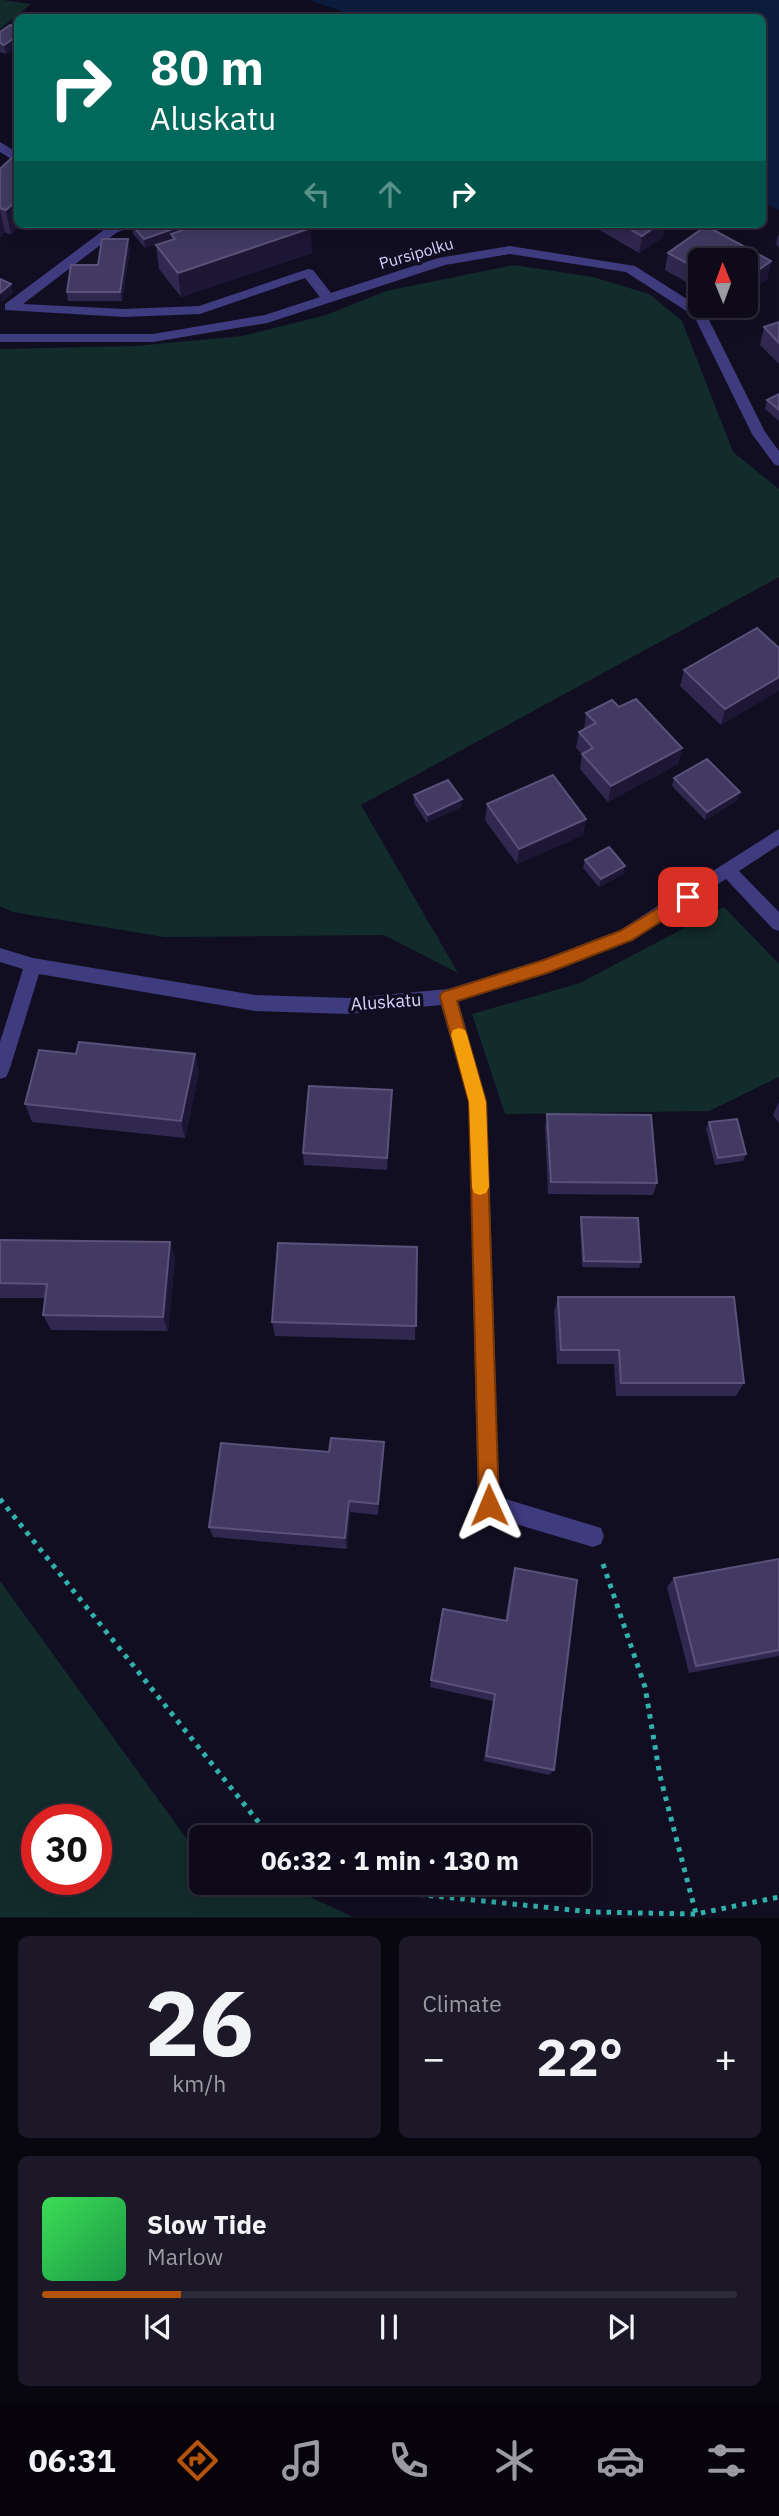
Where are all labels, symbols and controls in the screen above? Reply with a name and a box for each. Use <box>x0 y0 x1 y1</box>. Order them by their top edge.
text: 80 m <box>150 35 264 98</box>
icon: right <box>35 42 126 133</box>
text: Aluskatu <box>150 97 276 139</box>
icon: left <box>298 175 336 213</box>
icon: ahead <box>371 175 409 213</box>
icon: right <box>444 175 482 213</box>
street label: Pursipolku <box>377 233 455 273</box>
north arrow <box>688 248 758 318</box>
map controls <box>688 248 758 318</box>
pin <box>658 867 718 927</box>
icon: arrive <box>669 878 707 916</box>
street label: Aluskatu <box>350 988 422 1015</box>
position arrow <box>452 1468 526 1542</box>
speed limit sign: 30 <box>21 1804 112 1895</box>
text: 06:32 · 1 min · 130 m <box>261 1843 519 1877</box>
text: 26 <box>145 1963 254 2081</box>
text: Climate <box>423 1988 502 2018</box>
text: 22° <box>536 2023 623 2090</box>
text: − <box>423 2033 445 2082</box>
text: + <box>714 2033 737 2082</box>
text: km/h <box>172 2068 226 2098</box>
text: Slow Tide <box>147 2207 267 2241</box>
text: Marlow <box>147 2241 223 2271</box>
icon: previous <box>139 2308 177 2346</box>
icon: pause <box>370 2308 408 2346</box>
icon: next <box>602 2308 640 2346</box>
icon: directions <box>173 2436 222 2485</box>
icon: music <box>278 2436 327 2485</box>
icon: phone <box>384 2436 433 2485</box>
icon: climate <box>490 2436 539 2485</box>
icon: car <box>596 2436 645 2485</box>
icon: filters <box>702 2436 751 2485</box>
text: 06:31 <box>28 2439 116 2481</box>

